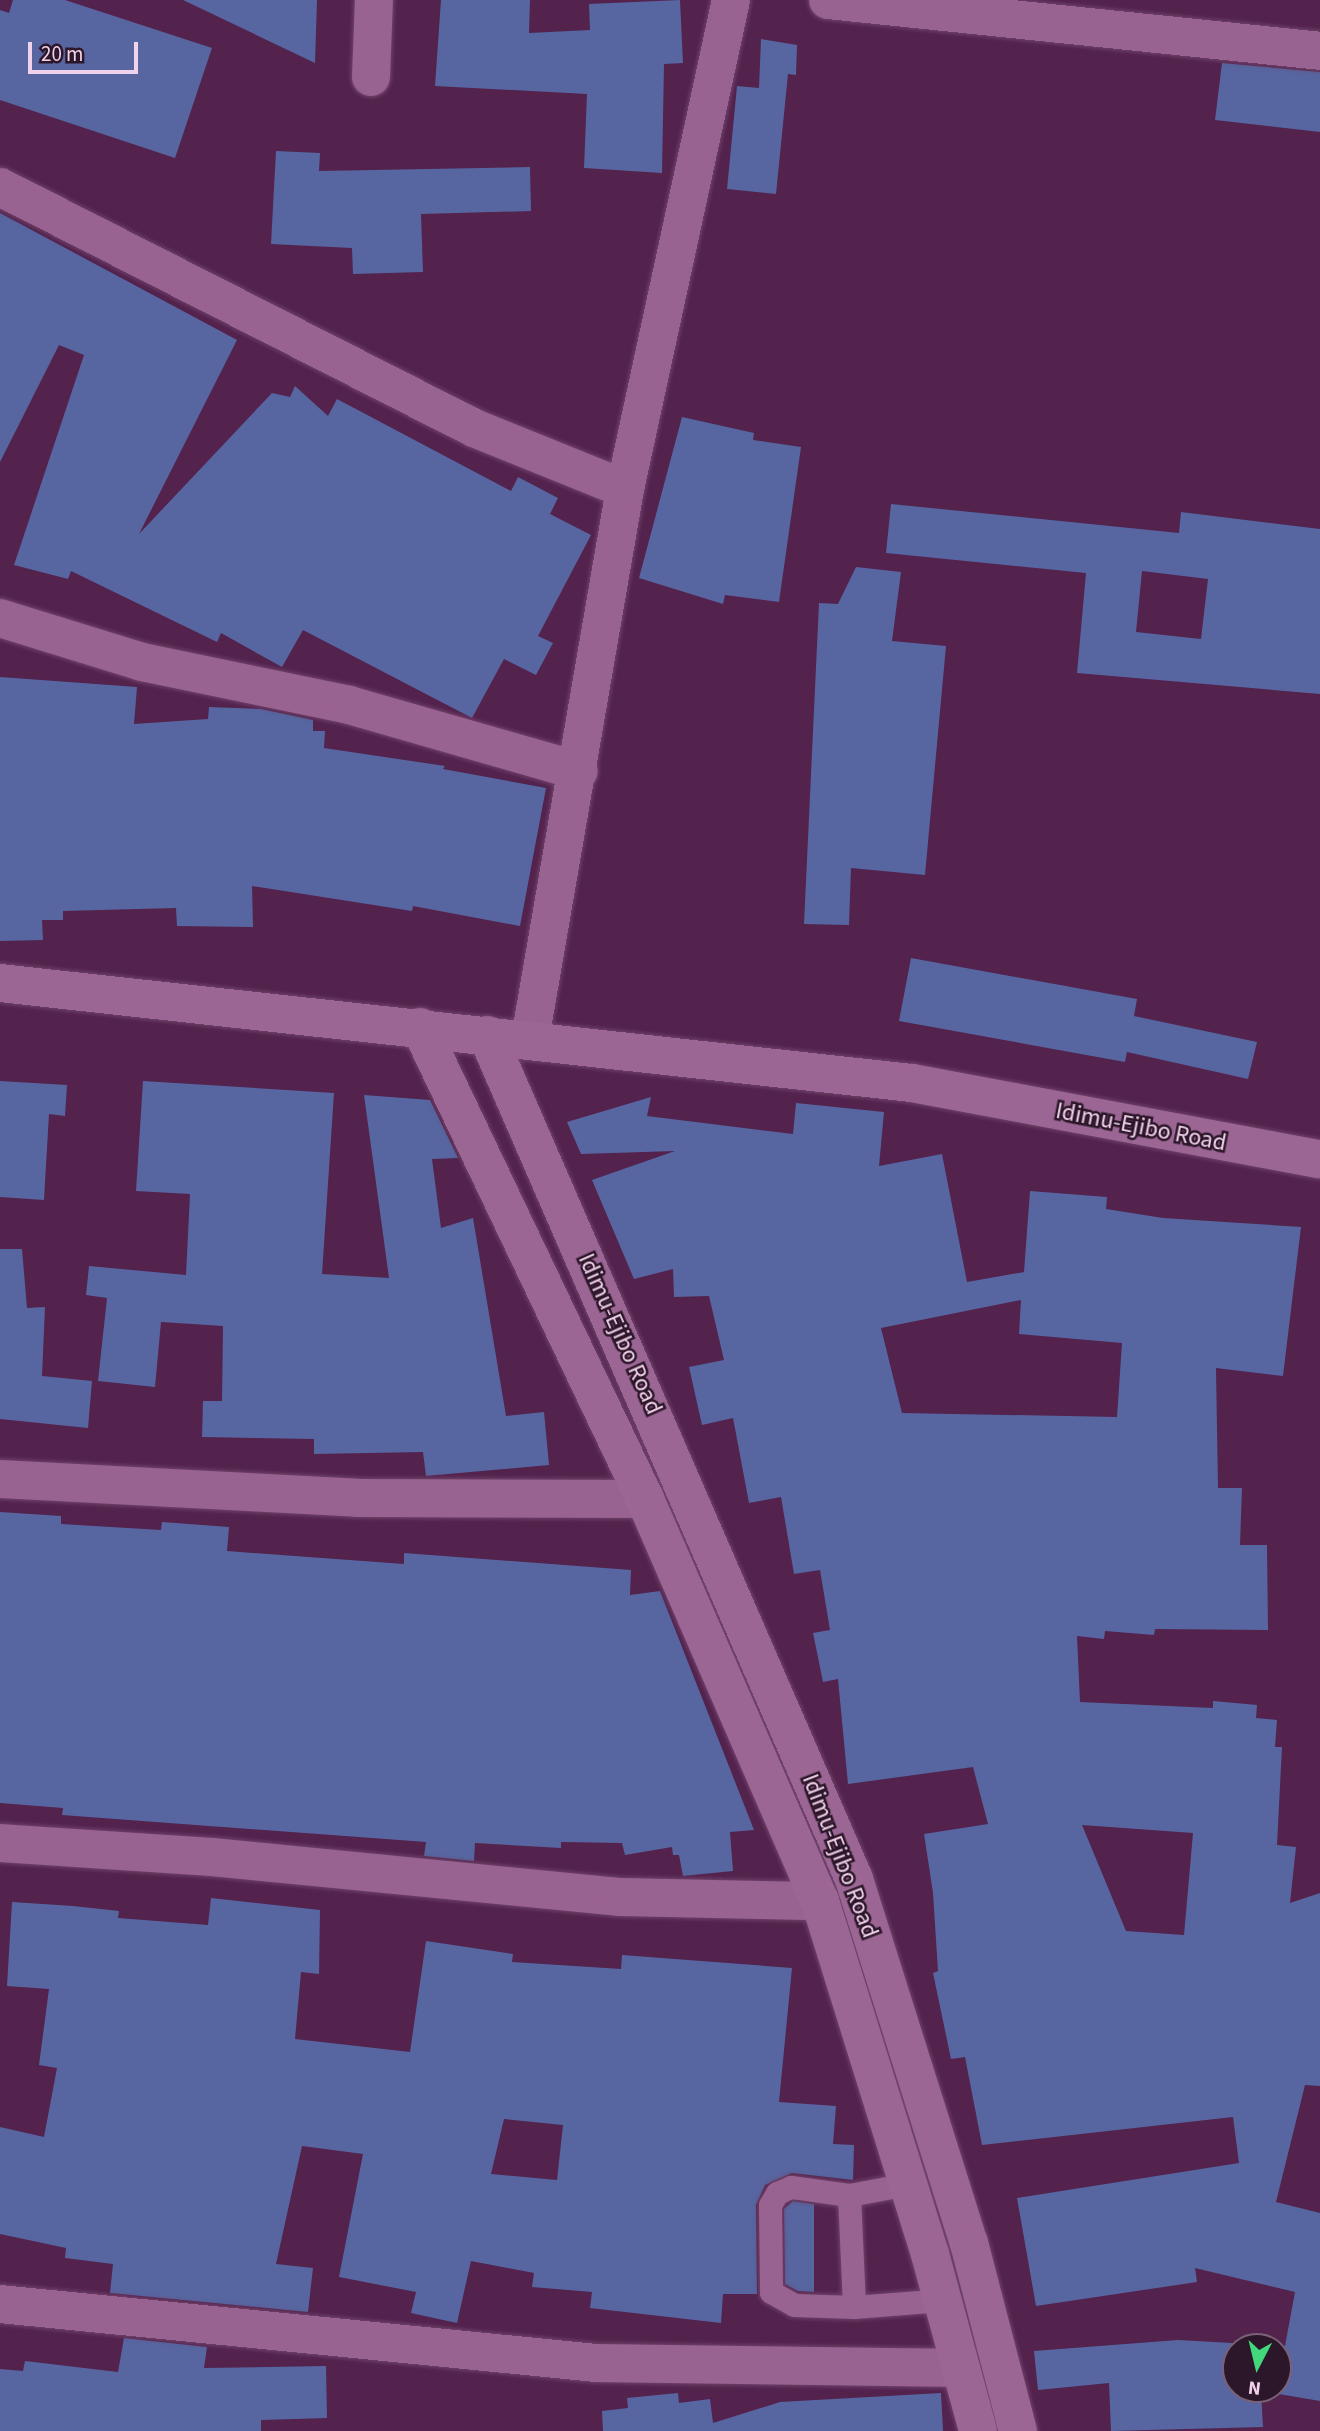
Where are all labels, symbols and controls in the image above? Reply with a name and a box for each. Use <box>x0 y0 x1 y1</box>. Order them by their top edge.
scale bar <box>32 28 142 72</box>
text: 20 m <box>41 39 83 69</box>
street label: Idimu-Ejibo Road <box>1053 1096 1229 1158</box>
street label: Idimu-Ejibo Road <box>572 1249 668 1419</box>
street label: Idimu-Ejibo Road <box>796 1770 884 1942</box>
north arrow <box>1222 2333 1292 2403</box>
text: N <box>1247 2373 1263 2402</box>

